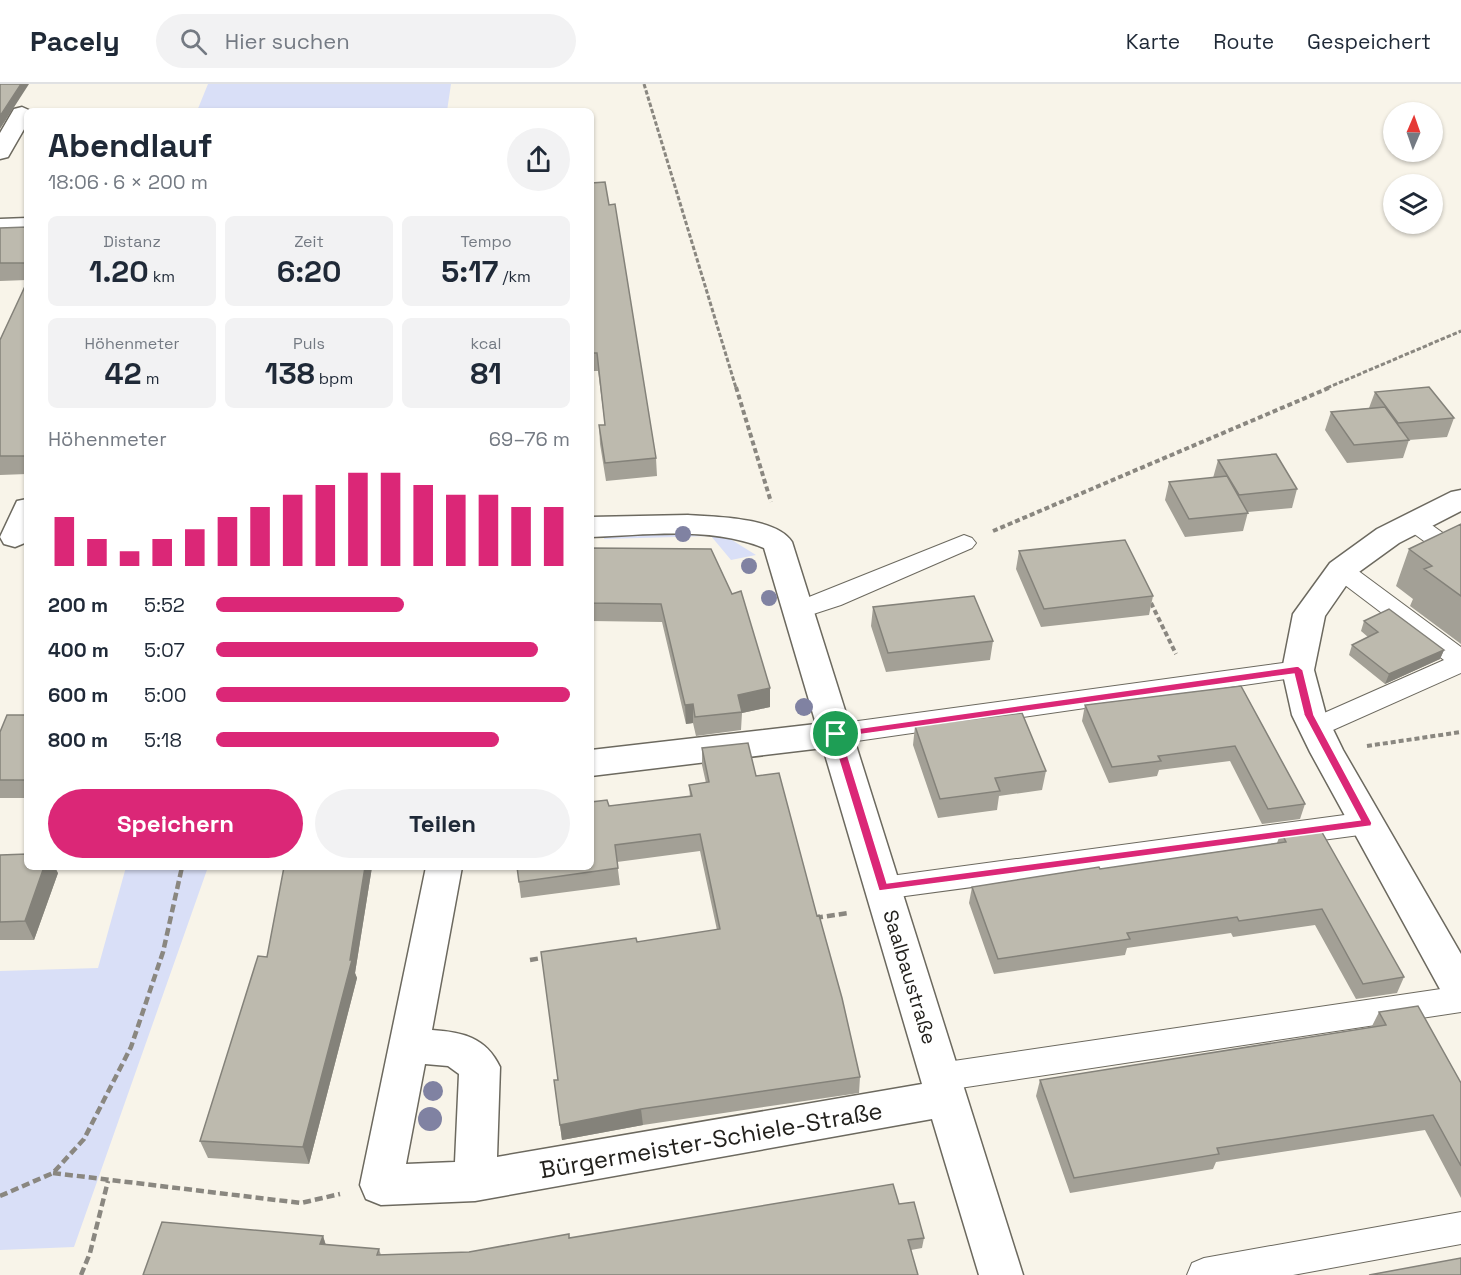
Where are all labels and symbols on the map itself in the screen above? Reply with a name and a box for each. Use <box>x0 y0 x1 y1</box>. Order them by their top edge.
north arrow <box>1383 102 1443 162</box>
pin <box>810 708 861 759</box>
street label: Saalbaustraße <box>877 907 943 1047</box>
street label: Bürgermeister-Schiele-Straße <box>537 1095 885 1185</box>

